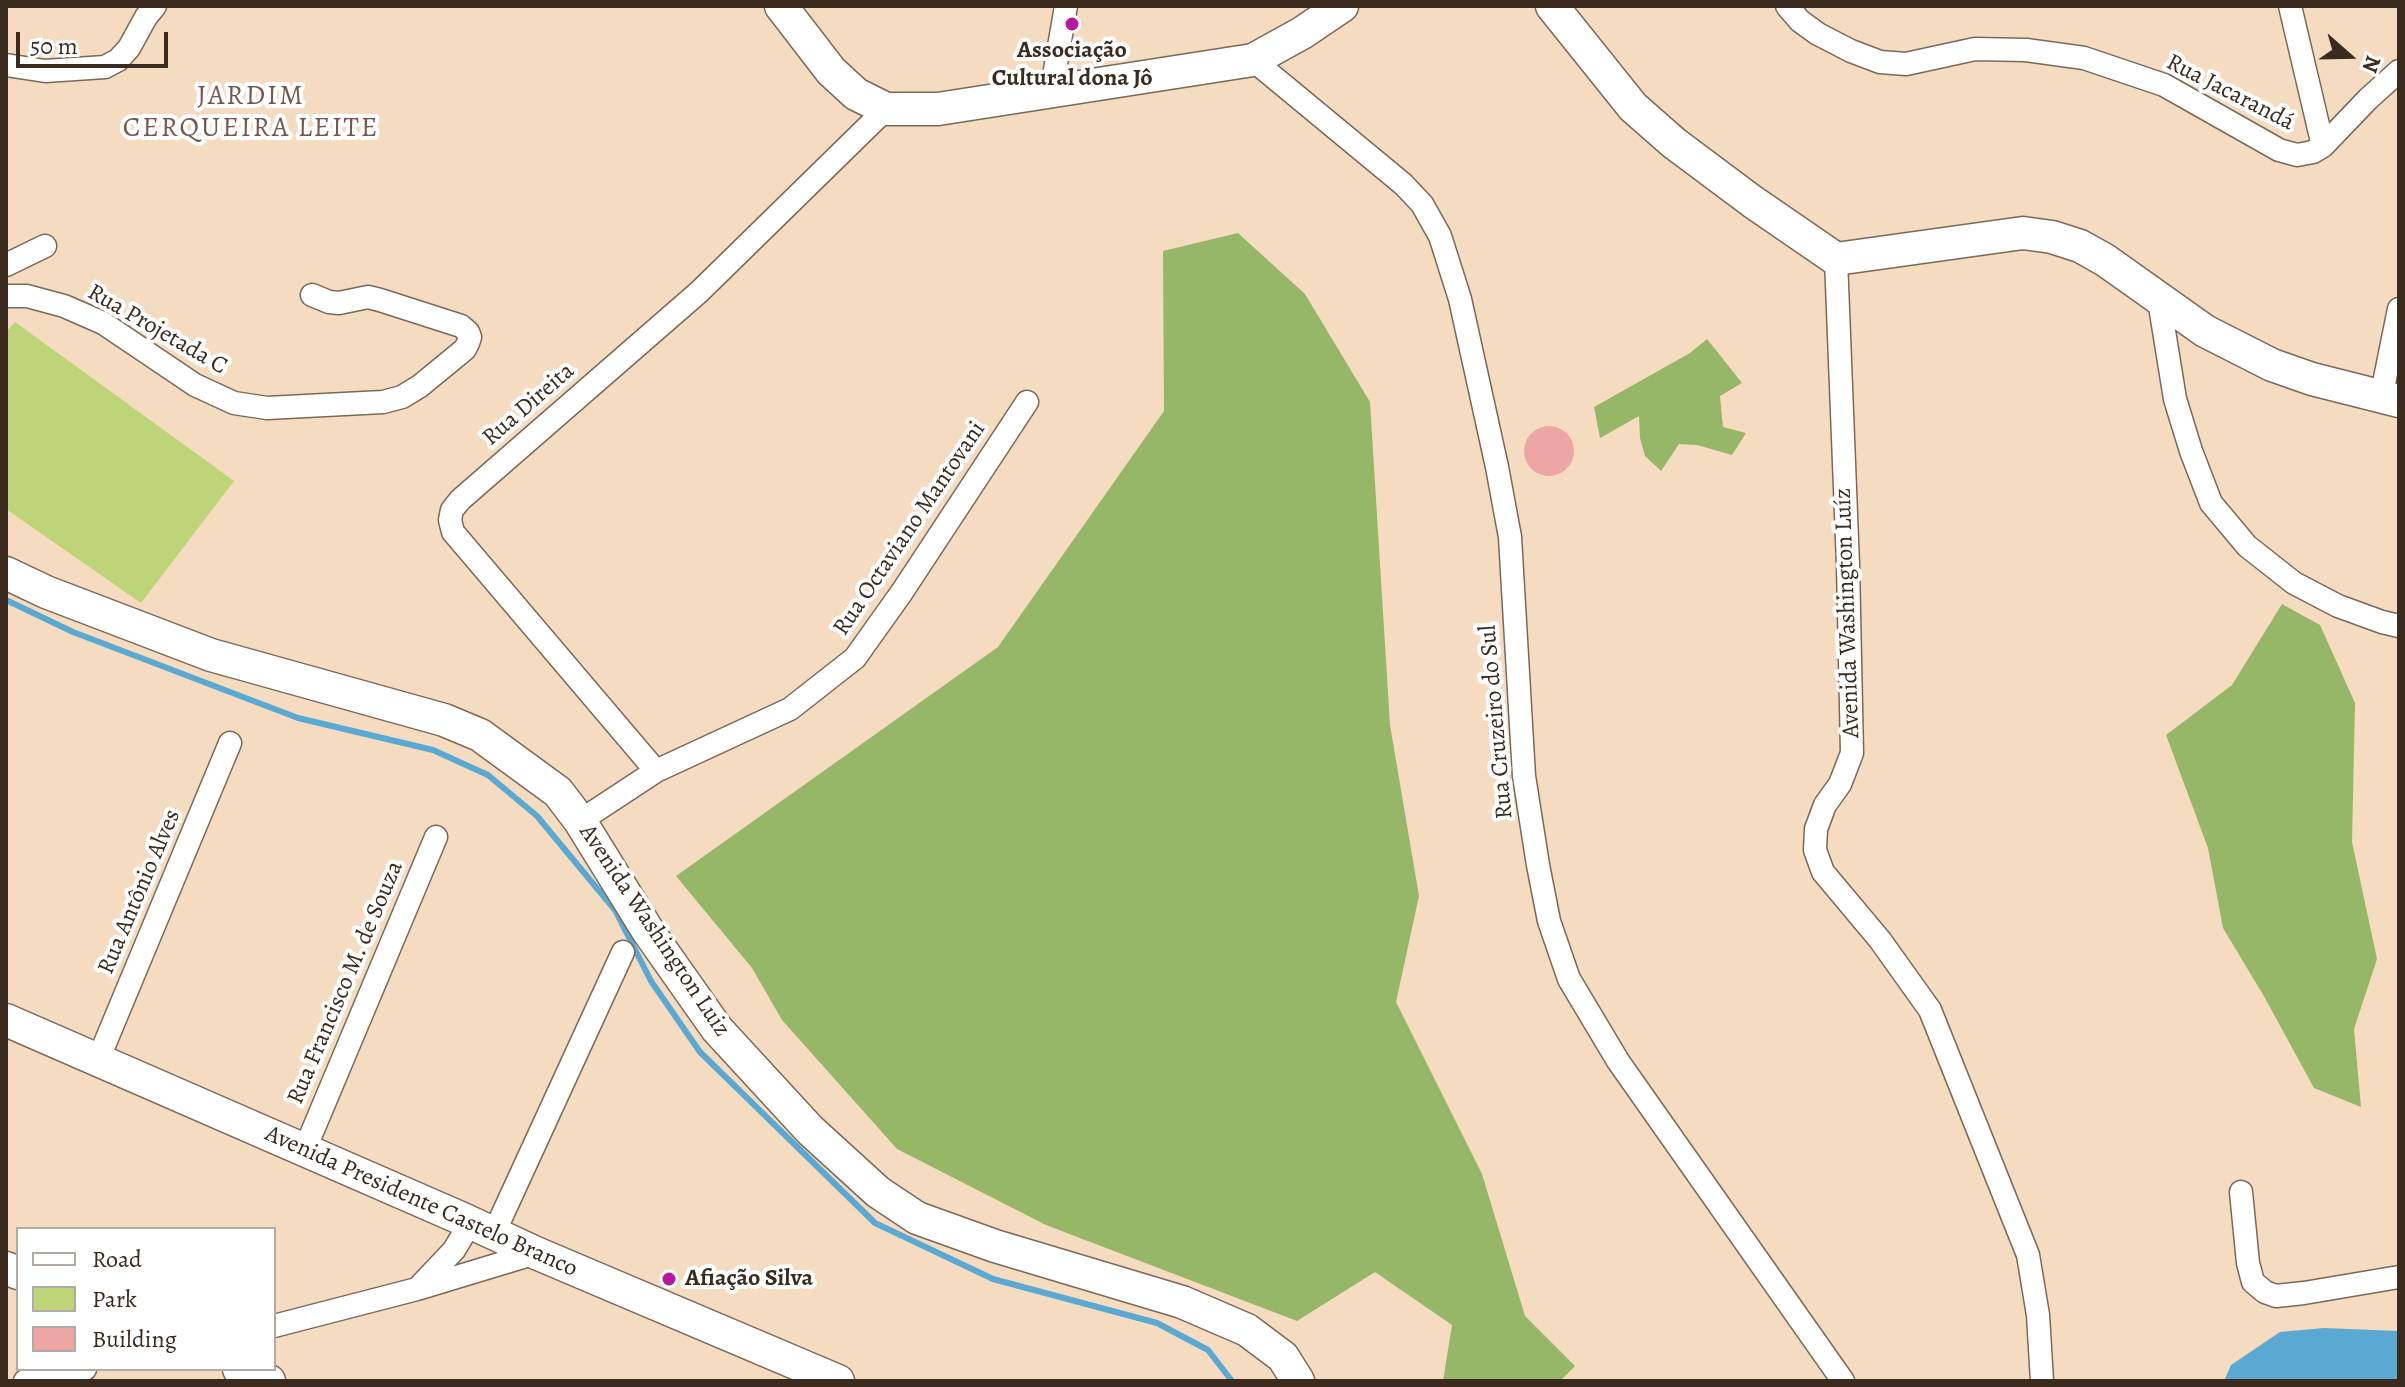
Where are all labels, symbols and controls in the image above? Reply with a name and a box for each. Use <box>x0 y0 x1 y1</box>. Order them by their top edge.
marker: Associação Cultural dona Jô <box>1063 15 1081 33</box>
scale bar <box>20 16 172 66</box>
north arrow <box>2309 16 2389 96</box>
text: 50 m <box>30 30 78 62</box>
place label: Associação Cultural dona Jô <box>992 37 1152 93</box>
street label: Rua Jacarandá <box>2161 48 2299 138</box>
text: N <box>2355 52 2388 77</box>
district label: JARDIM CERQUEIRA LEITE <box>123 80 379 146</box>
street label: Rua Projetada C <box>82 278 232 382</box>
street label: Rua Direita <box>477 357 581 453</box>
street label: Rua Octaviano Mantovani <box>828 416 992 642</box>
street label: Avenida Washington Luíz <box>1829 488 1867 738</box>
street label: Rua Cruzeiro do Sul <box>1474 624 1520 820</box>
street label: Rua Antônio Alves <box>92 805 188 979</box>
street label: Avenida Washington Luiz <box>572 819 736 1043</box>
street label: Rua Francisco M. de Souza <box>282 857 410 1109</box>
street label: Avenida Presidente Castelo Branco <box>260 1120 582 1284</box>
legend <box>16 1227 276 1371</box>
text: Road <box>92 1243 142 1275</box>
place label: Afiação Silva <box>685 1265 813 1293</box>
marker: Afiação Silva <box>660 1270 678 1288</box>
text: Park <box>92 1283 137 1315</box>
text: Building <box>92 1323 177 1355</box>

